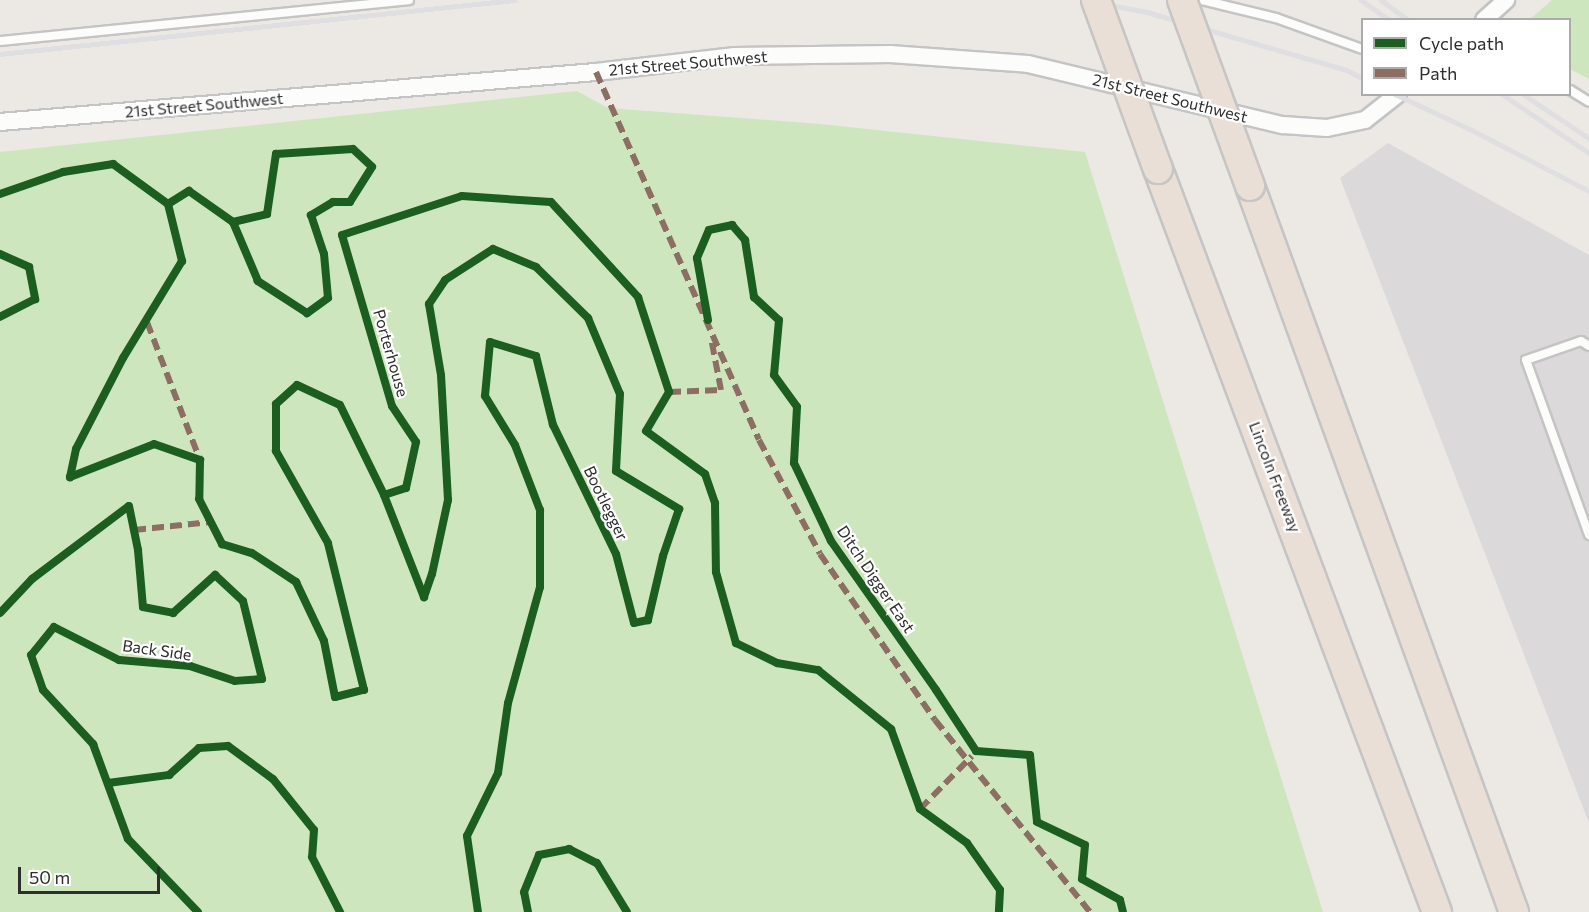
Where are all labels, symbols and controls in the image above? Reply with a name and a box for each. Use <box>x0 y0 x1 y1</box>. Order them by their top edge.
legend <box>1361 18 1571 96</box>
text: Cycle path <box>1419 32 1504 54</box>
street label: 21st Street Southwest <box>608 47 768 79</box>
text: Path <box>1419 62 1457 84</box>
street label: 21st Street Southwest <box>1091 69 1249 127</box>
street label: 21st Street Southwest <box>124 89 284 121</box>
street label: Porterhouse <box>369 307 413 399</box>
street label: Lincoln Freeway <box>1245 419 1305 535</box>
street label: Bootlegger <box>580 463 632 543</box>
street label: Ditch Digger East <box>833 522 919 636</box>
street label: Back Side <box>121 636 193 664</box>
scale bar <box>21 855 164 893</box>
text: 50 m <box>29 866 70 888</box>

